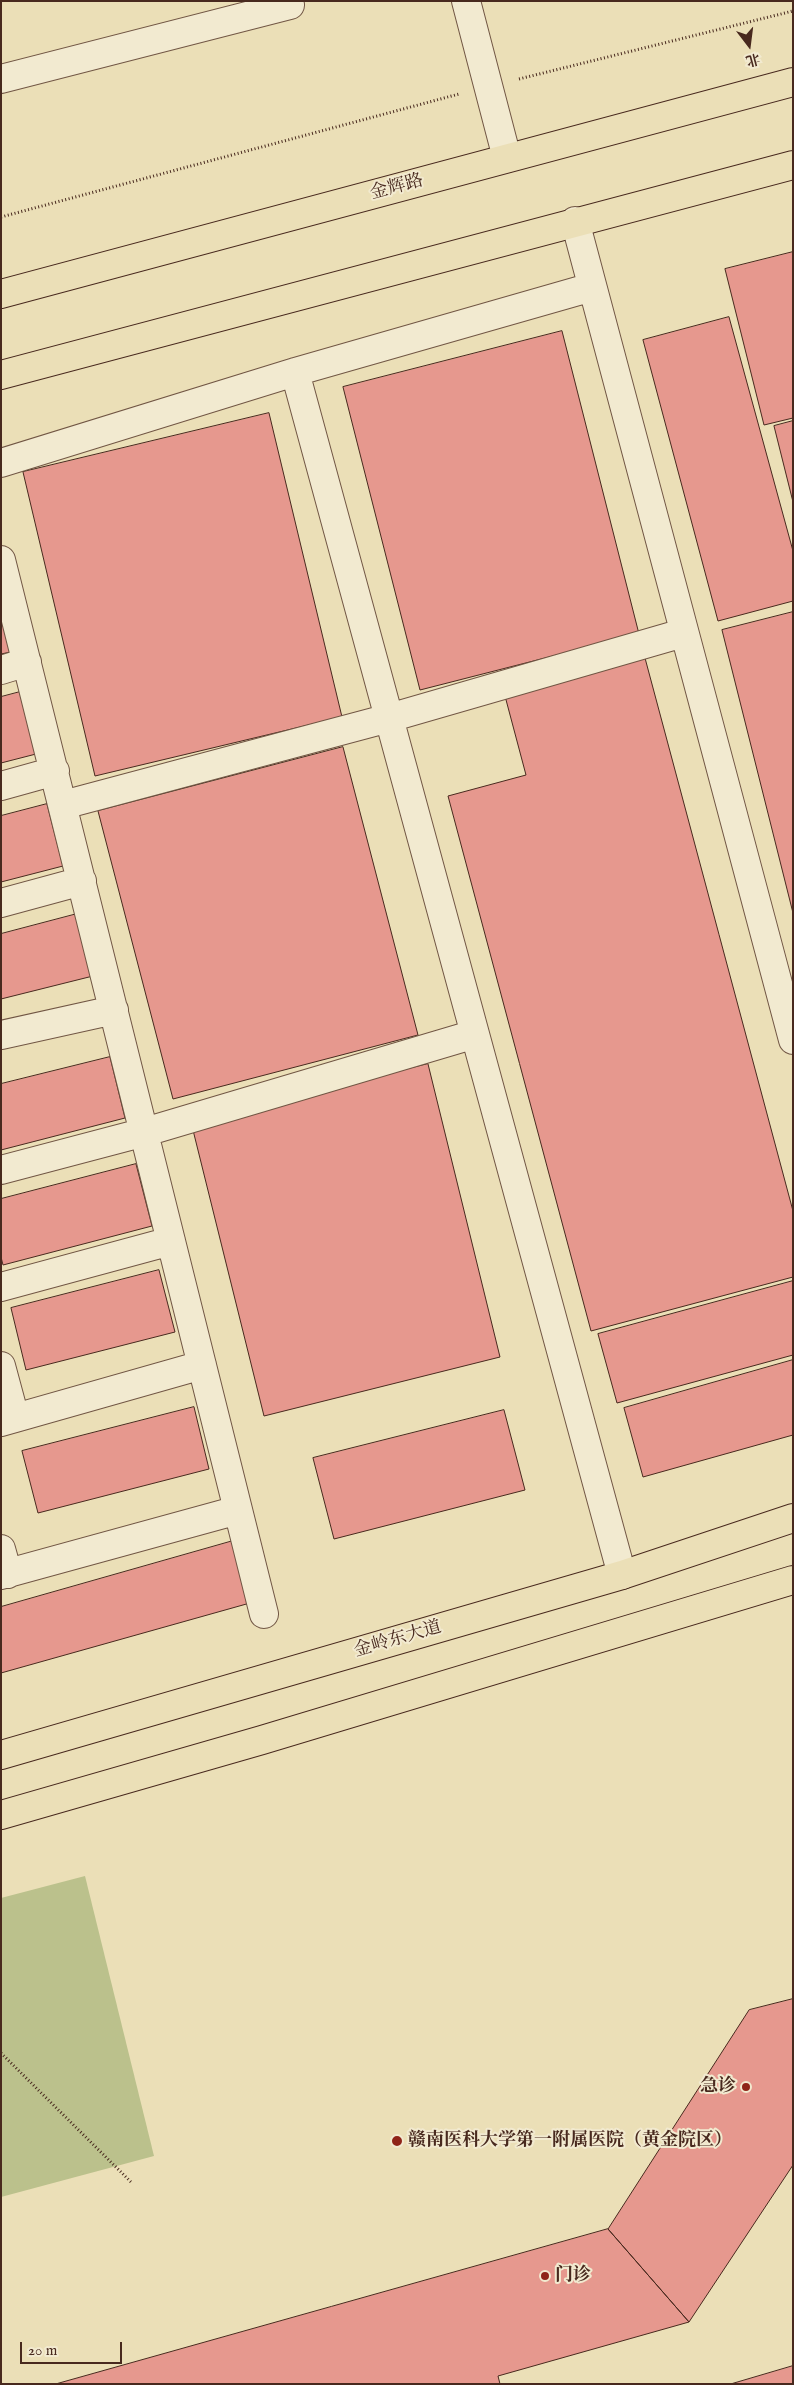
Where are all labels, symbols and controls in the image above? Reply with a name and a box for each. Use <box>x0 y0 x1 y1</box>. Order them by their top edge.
north arrow <box>724 20 774 70</box>
text: 北 <box>744 49 762 70</box>
street label: 金辉路 <box>368 171 426 205</box>
street label: 金岭东大道 <box>352 1617 444 1663</box>
place label: 急诊 <box>700 2076 736 2098</box>
marker: 急诊 <box>740 2081 752 2093</box>
place label: 赣南医科大学第一附属医院（黄金院区） <box>408 2130 732 2152</box>
marker: 赣南医科大学第一附属医院（黄金院区） <box>390 2134 404 2148</box>
place label: 门诊 <box>555 2265 591 2287</box>
marker: 门诊 <box>539 2270 551 2282</box>
scale bar <box>22 2332 125 2364</box>
text: 20 m <box>28 2341 57 2360</box>

